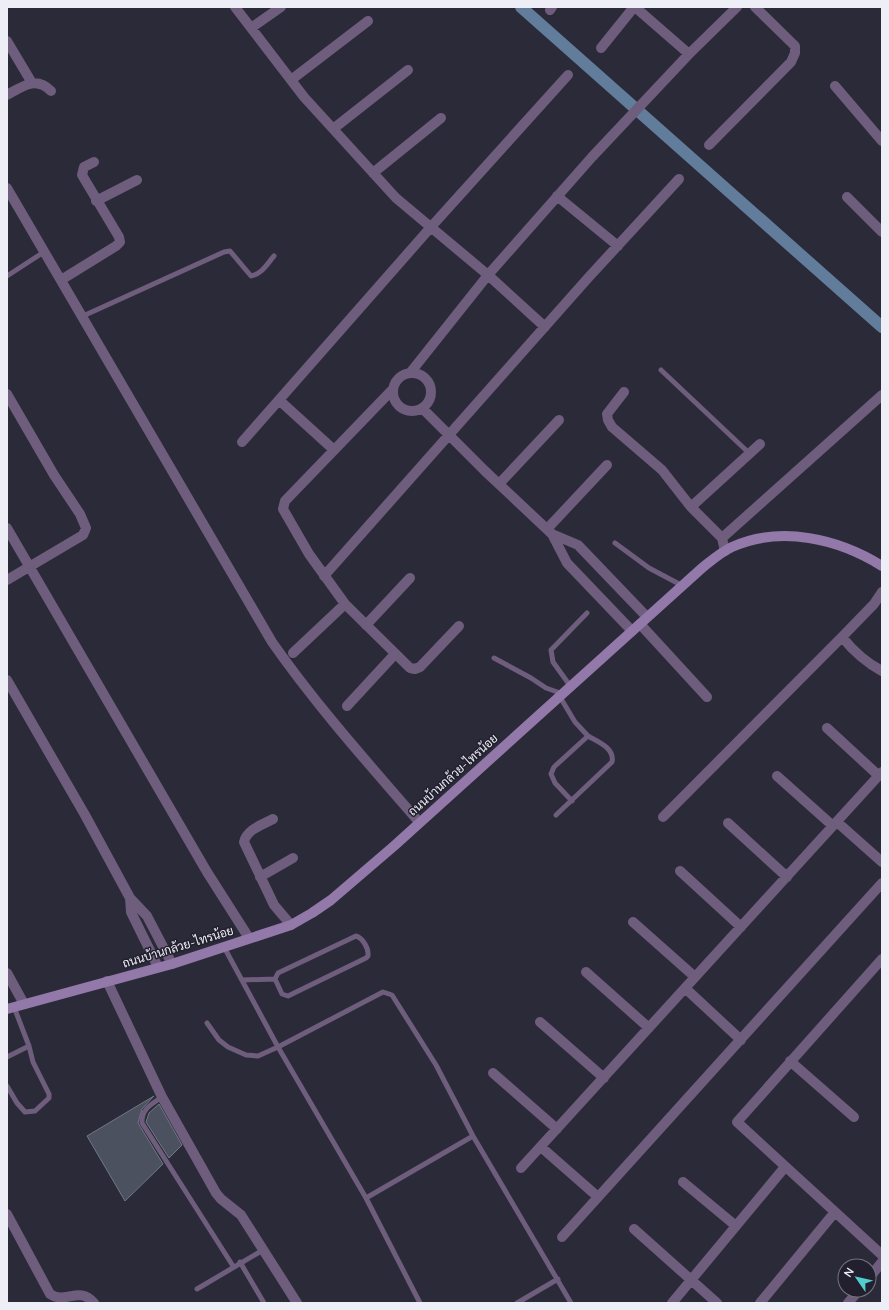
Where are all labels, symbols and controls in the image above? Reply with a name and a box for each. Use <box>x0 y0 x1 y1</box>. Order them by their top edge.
street label: ถนนบ้านกล้วย-ไทรน้อย <box>405 730 501 819</box>
street label: ถนนบ้านกล้วย-ไทรน้อย <box>120 922 235 971</box>
north arrow <box>837 1258 877 1298</box>
text: N <box>841 1265 857 1280</box>

